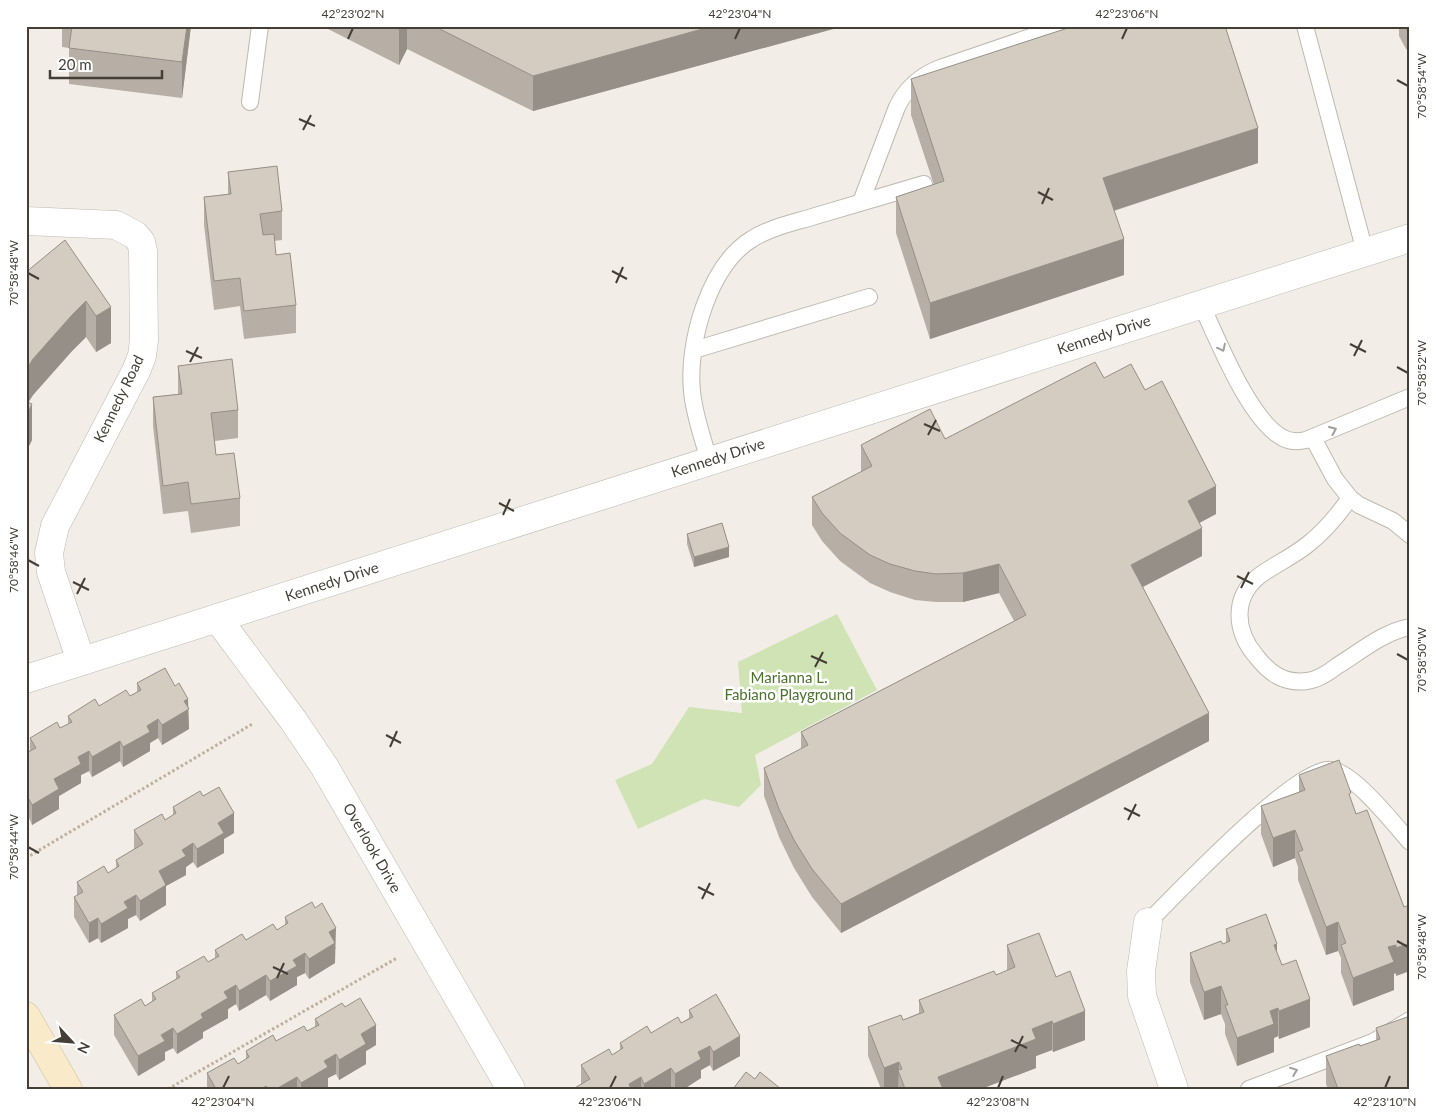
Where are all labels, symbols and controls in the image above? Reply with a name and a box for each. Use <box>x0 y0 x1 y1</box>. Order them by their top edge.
text: 42°23'02"N <box>322 6 384 21</box>
text: 42°23'04"N <box>709 6 771 21</box>
text: 42°23'06"N <box>1096 6 1158 21</box>
scale bar <box>50 48 162 80</box>
text: 70°58'54"W <box>1414 52 1429 119</box>
text: 20 m <box>58 55 92 73</box>
text: 70°58'48"W <box>6 239 21 306</box>
street label: Kennedy Drive <box>1055 310 1153 358</box>
text: 70°58'52"W <box>1414 339 1429 406</box>
one-way arrow <box>1216 343 1226 352</box>
street label: Kennedy Road <box>89 352 147 445</box>
one-way arrow <box>1328 425 1337 436</box>
street label: Kennedy Drive <box>669 433 767 481</box>
text: 70°58'46"W <box>6 526 21 593</box>
street label: Kennedy Drive <box>283 557 381 605</box>
text: 70°58'50"W <box>1414 626 1429 693</box>
park label: Marianna L. Fabiano Playground <box>725 668 853 703</box>
street label: Overlook Drive <box>340 799 406 896</box>
text: 70°58'44"W <box>6 813 21 880</box>
text: 70°58'48"W <box>1414 913 1429 980</box>
north arrow <box>48 1018 98 1068</box>
text: N <box>74 1039 94 1056</box>
one-way arrow <box>1289 1067 1298 1078</box>
text: 42°23'04"N <box>192 1094 254 1109</box>
text: 42°23'06"N <box>579 1094 641 1109</box>
text: 42°23'08"N <box>967 1094 1029 1109</box>
text: 42°23'10"N <box>1354 1094 1416 1109</box>

